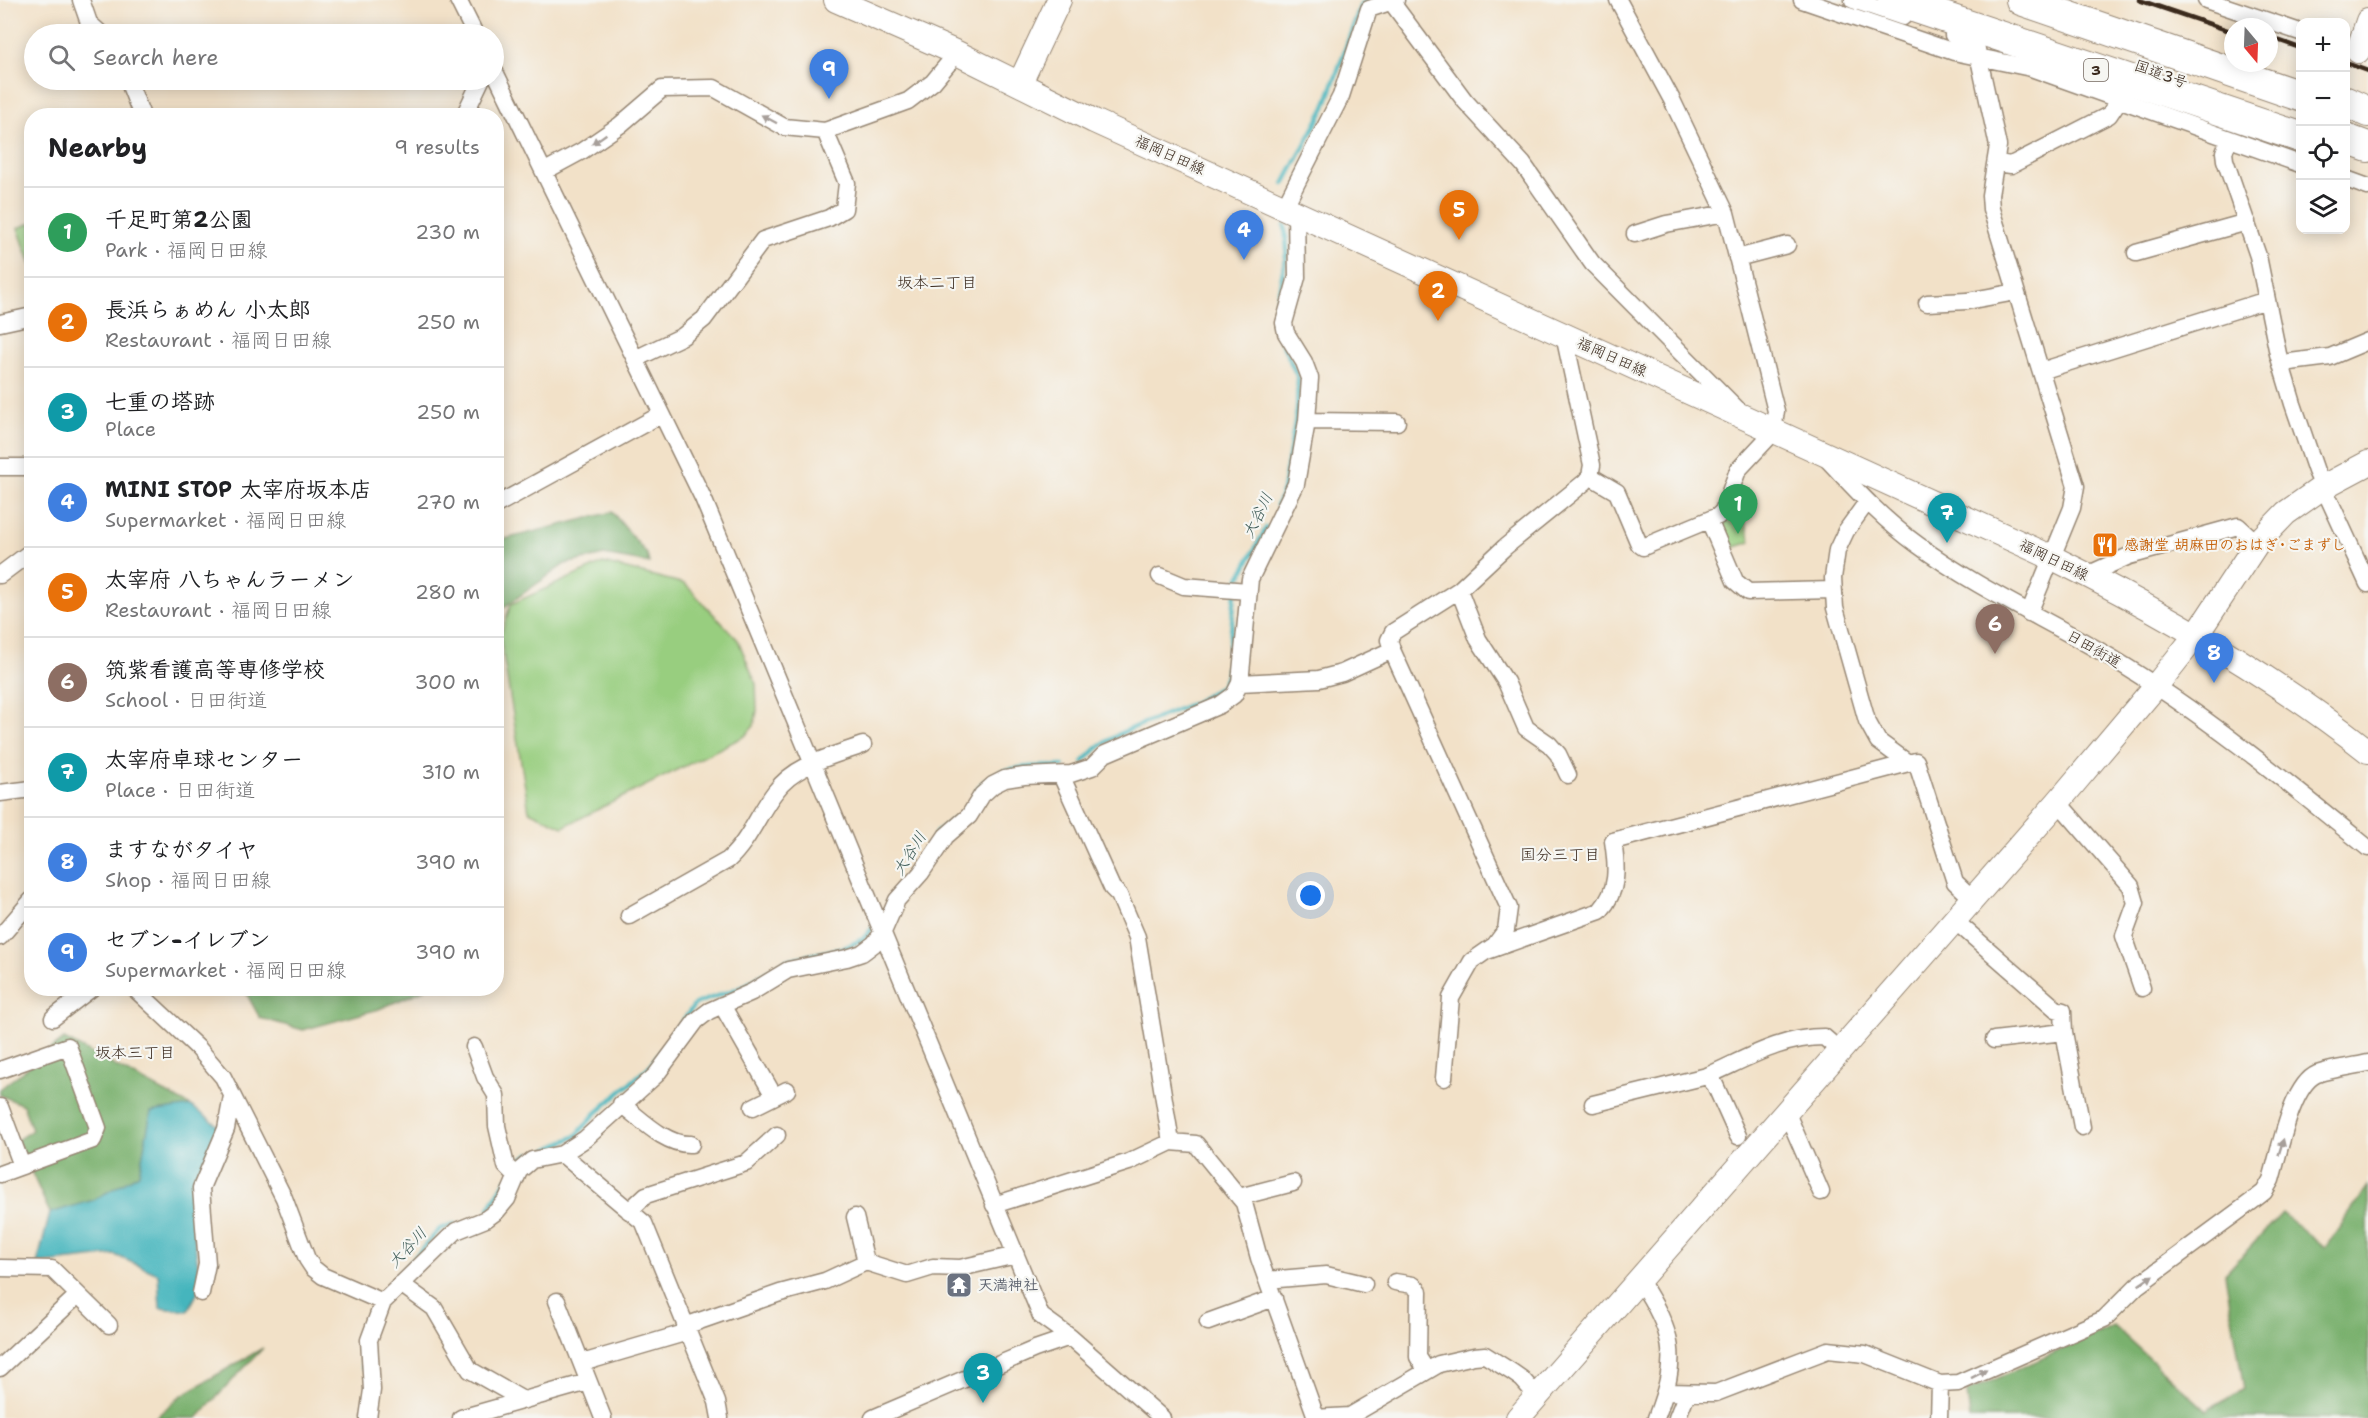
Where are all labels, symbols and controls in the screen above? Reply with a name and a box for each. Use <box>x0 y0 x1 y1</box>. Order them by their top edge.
north arrow <box>2224 18 2278 72</box>
map controls <box>2296 18 2350 234</box>
button: + <box>2296 18 2350 72</box>
search box <box>24 24 504 90</box>
icon: search <box>45 41 78 74</box>
text: Search here <box>93 43 219 72</box>
pin: 9 <box>810 50 848 99</box>
street label: 国道3号 <box>2131 55 2191 93</box>
road number: 3 <box>2084 59 2108 81</box>
button: − <box>2296 72 2350 126</box>
one-way arrow <box>760 114 777 124</box>
button: locate <box>2296 126 2350 180</box>
text: Nearby <box>48 130 147 165</box>
street label: 福岡日田線 <box>1132 131 1208 179</box>
one-way arrow <box>592 133 608 145</box>
text: 9 results <box>394 134 480 160</box>
button: layers <box>2296 180 2350 234</box>
pin: 5 <box>1440 190 1478 240</box>
text: 千足町第2公園 <box>105 205 252 234</box>
pin: 4 <box>1224 210 1264 260</box>
text: 1 <box>63 219 72 245</box>
text: 230 m <box>415 219 480 245</box>
text: Park · 福岡日田線 <box>105 237 267 263</box>
district label: 坂本二丁目 <box>897 272 977 293</box>
pin: 2 <box>1418 272 1458 321</box>
text: 長浜らぁめん 小太郎 <box>105 295 311 324</box>
text: 2 <box>61 309 75 335</box>
text: 250 m <box>416 309 480 335</box>
text: Restaurant · 福岡日田線 <box>105 327 331 353</box>
street label: 福岡日田線 <box>1574 333 1650 381</box>
text: 七重の塔跡 <box>105 387 215 416</box>
text: 3 <box>61 399 75 425</box>
text: 250 m <box>416 399 480 425</box>
text: Place <box>105 416 156 442</box>
text: MINI STOP 太宰府坂本店 <box>105 475 372 504</box>
pin: 1 <box>1718 484 1758 534</box>
text: 4 <box>61 489 75 515</box>
text: 270 m <box>416 489 480 515</box>
water label: 大谷川 <box>1237 489 1277 541</box>
pin: 7 <box>1928 494 1966 543</box>
text: Supermarket · 福岡日田線 <box>105 507 346 533</box>
restaurant icon: 感謝堂 胡麻田のおはぎ･ごまずし <box>2090 530 2120 560</box>
street label: 福岡日田線 <box>2016 535 2092 585</box>
place label: 感謝堂 胡麻田のおはぎ･ごまずし <box>2124 535 2346 555</box>
text: 太宰府 八ちゃんラーメン <box>105 565 355 594</box>
text: 5 <box>61 579 74 605</box>
text: 280 m <box>415 579 480 605</box>
text: Restaurant · 福岡日田線 <box>105 597 331 623</box>
pin: 6 <box>1976 604 2014 654</box>
street label: 日田街道 <box>2063 625 2125 673</box>
pin: 8 <box>2194 634 2234 683</box>
text: 筑紫看護高等専修学校 <box>105 655 325 684</box>
text: 6 <box>61 669 75 695</box>
text: 300 m <box>414 669 480 695</box>
text: School · 日田街道 <box>105 687 267 713</box>
text: 太宰府卓球センター <box>105 745 303 774</box>
text: 7 <box>61 759 75 785</box>
text: 310 m <box>421 759 480 785</box>
text: Place · 日田街道 <box>105 777 255 803</box>
water label: 大谷川 <box>888 827 931 879</box>
text: ますながタイヤ <box>105 835 258 864</box>
district label: 国分三丁目 <box>1520 844 1600 865</box>
text: 8 <box>61 849 75 875</box>
text: 390 m <box>415 849 480 875</box>
text: Shop · 福岡日田線 <box>105 867 271 893</box>
your location <box>1296 881 1325 910</box>
text: セブン-イレブン <box>105 925 270 954</box>
text: 9 <box>61 939 75 965</box>
text: 390 m <box>415 939 480 965</box>
text: Supermarket · 福岡日田線 <box>105 957 346 983</box>
district label: 坂本三丁目 <box>95 1042 175 1063</box>
one-way arrow <box>2277 1138 2286 1156</box>
water label: 大谷川 <box>383 1223 431 1272</box>
temple icon: 天満神社 <box>944 1270 974 1300</box>
one-way arrow <box>2138 1274 2154 1286</box>
place label: 天満神社 <box>978 1275 1038 1295</box>
pin: 3 <box>964 1354 1002 1403</box>
one-way arrow <box>1970 1369 1987 1379</box>

